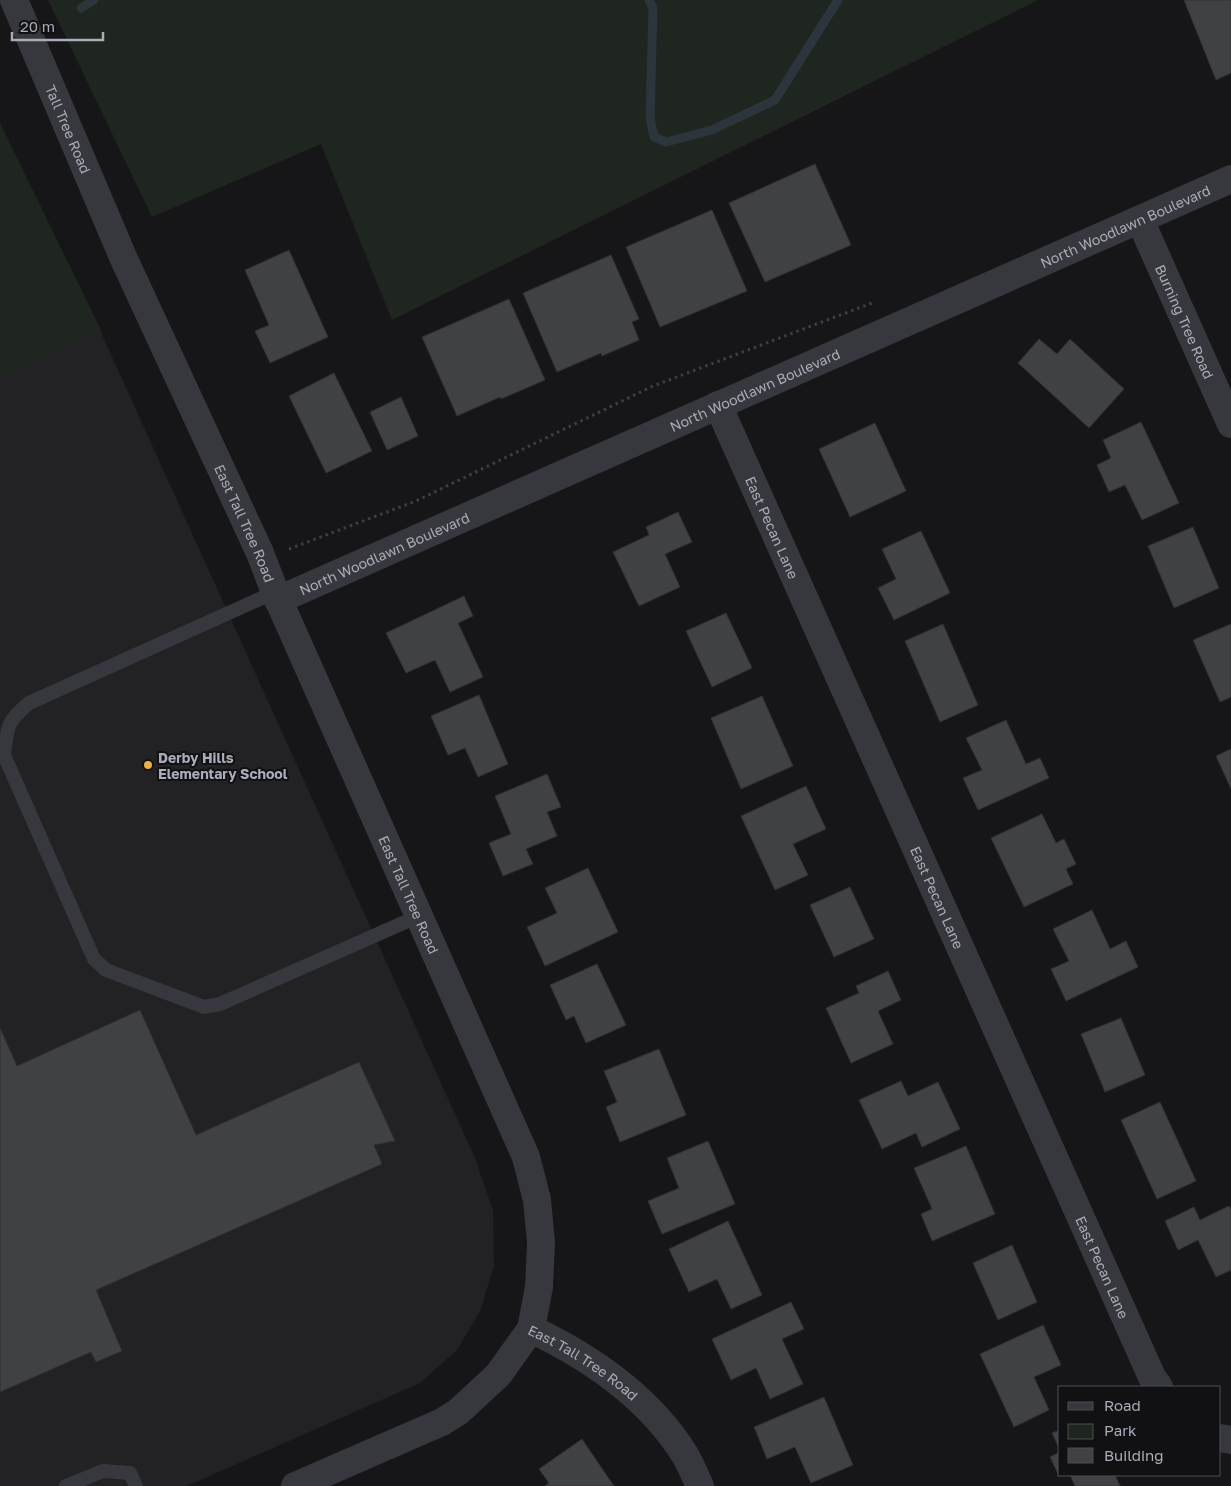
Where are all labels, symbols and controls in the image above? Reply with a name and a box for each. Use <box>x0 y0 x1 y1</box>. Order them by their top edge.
scale bar <box>12 10 104 42</box>
text: 20 m <box>20 17 55 35</box>
street label: Tall Tree Road <box>42 82 95 176</box>
street label: North Woodlawn Boulevard <box>1037 181 1213 271</box>
street label: Burning Tree Road <box>1152 262 1218 381</box>
street label: North Woodlawn Boulevard <box>667 344 842 434</box>
street label: East Tall Tree Road <box>212 461 279 584</box>
street label: East Pecan Lane <box>742 473 803 581</box>
street label: North Woodlawn Boulevard <box>296 508 472 598</box>
place label: Derby Hills Elementary School <box>158 749 288 782</box>
marker: Derby Hills Elementary School <box>142 759 154 771</box>
street label: East Tall Tree Road <box>376 833 443 956</box>
street label: East Pecan Lane <box>907 843 968 951</box>
street label: East Pecan Lane <box>1073 1213 1133 1321</box>
street label: East Tall Tree Road <box>526 1321 642 1403</box>
legend <box>1058 1386 1221 1476</box>
text: Road <box>1104 1396 1141 1414</box>
text: Park <box>1104 1421 1137 1439</box>
text: Building <box>1104 1446 1164 1464</box>

